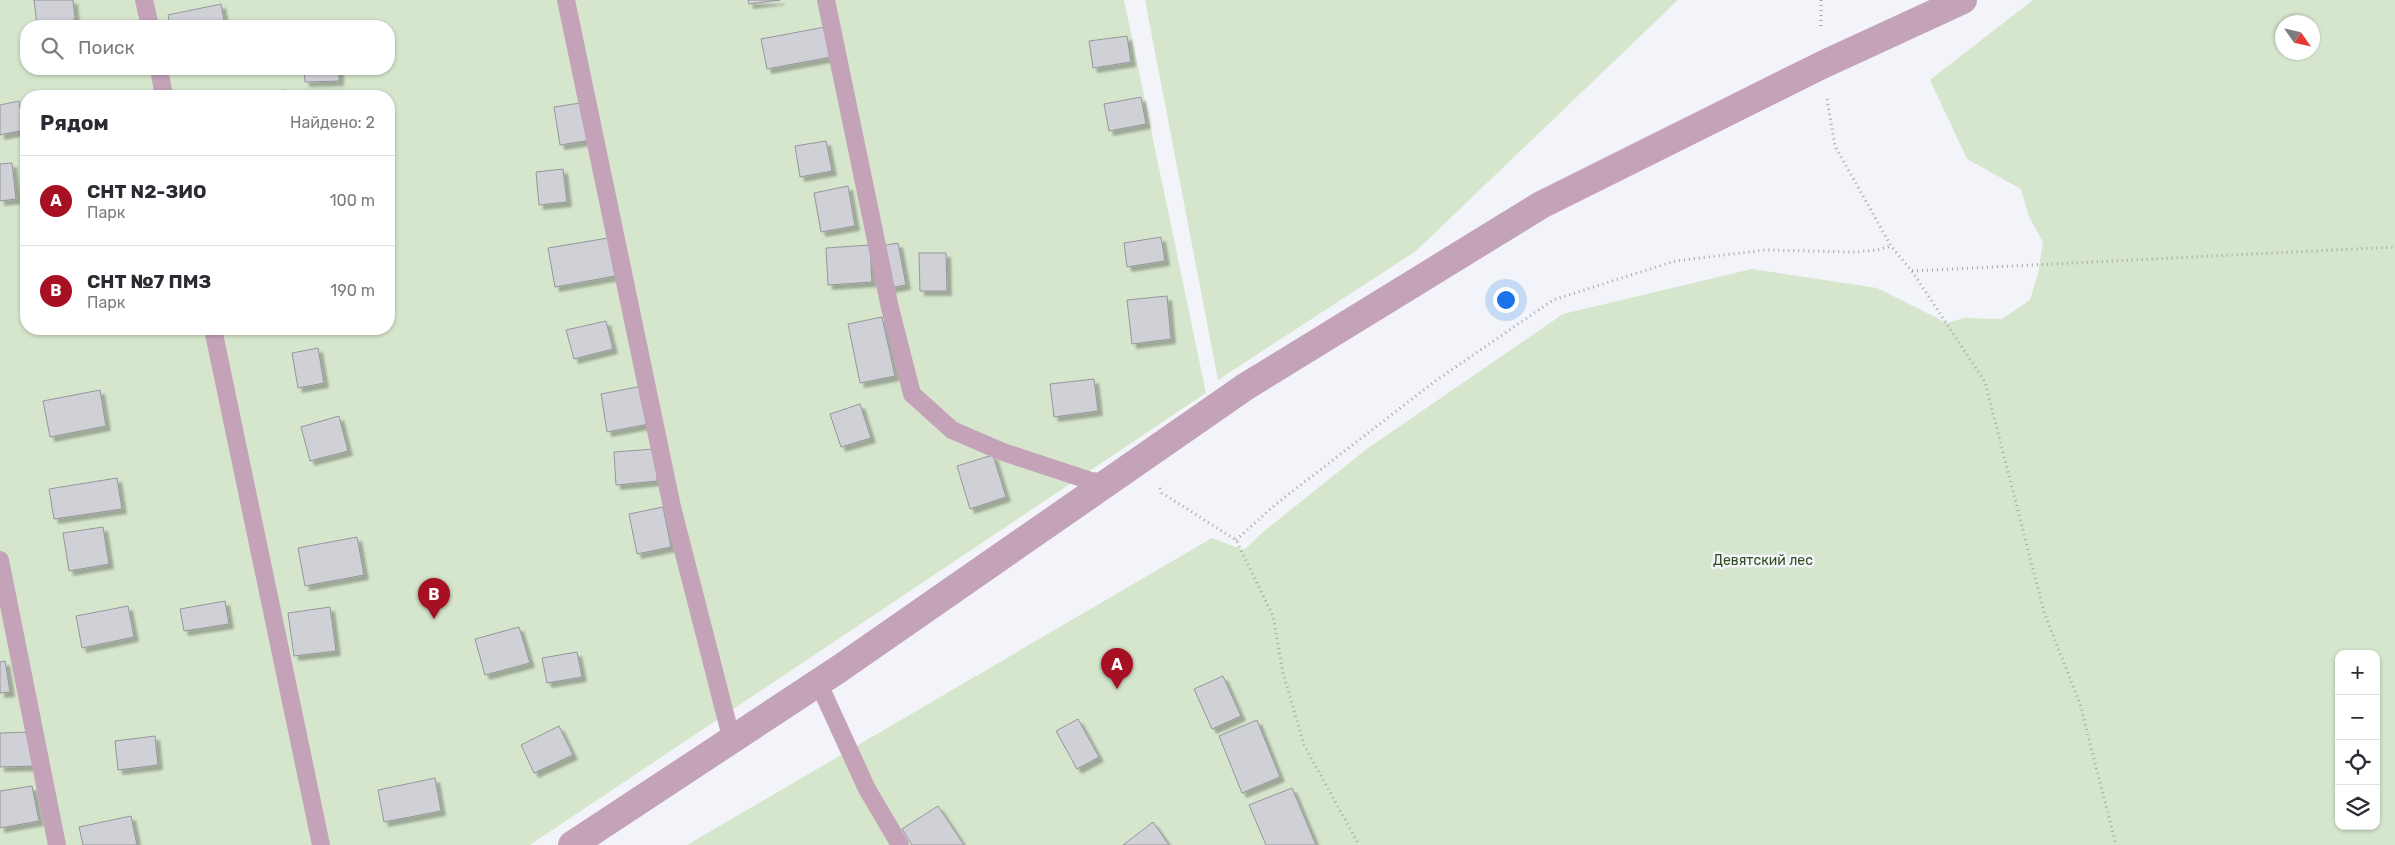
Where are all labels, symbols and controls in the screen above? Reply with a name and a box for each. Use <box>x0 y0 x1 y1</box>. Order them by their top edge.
north arrow <box>2275 15 2320 60</box>
search box <box>20 20 395 75</box>
icon: search <box>38 34 66 62</box>
text: Поиск <box>78 36 135 59</box>
text: Рядом <box>40 110 109 135</box>
text: Найдено: 2 <box>290 113 375 132</box>
text: СНТ N2-ЗИО <box>87 180 206 203</box>
text: A <box>50 191 62 210</box>
text: 100 m <box>330 191 375 210</box>
text: Парк <box>87 203 125 222</box>
text: СНТ №7 ПМЗ <box>87 270 211 293</box>
text: B <box>50 281 62 300</box>
text: 190 m <box>330 281 375 300</box>
your location <box>1493 287 1519 313</box>
text: Парк <box>87 293 125 312</box>
park label: Девятский лес <box>1713 552 1813 569</box>
pin: B <box>418 578 450 619</box>
pin: A <box>1101 648 1133 689</box>
map controls <box>2335 650 2380 830</box>
button: + <box>2335 650 2380 695</box>
button: − <box>2335 695 2380 740</box>
button: locate <box>2335 740 2380 785</box>
button: layers <box>2335 785 2380 830</box>

